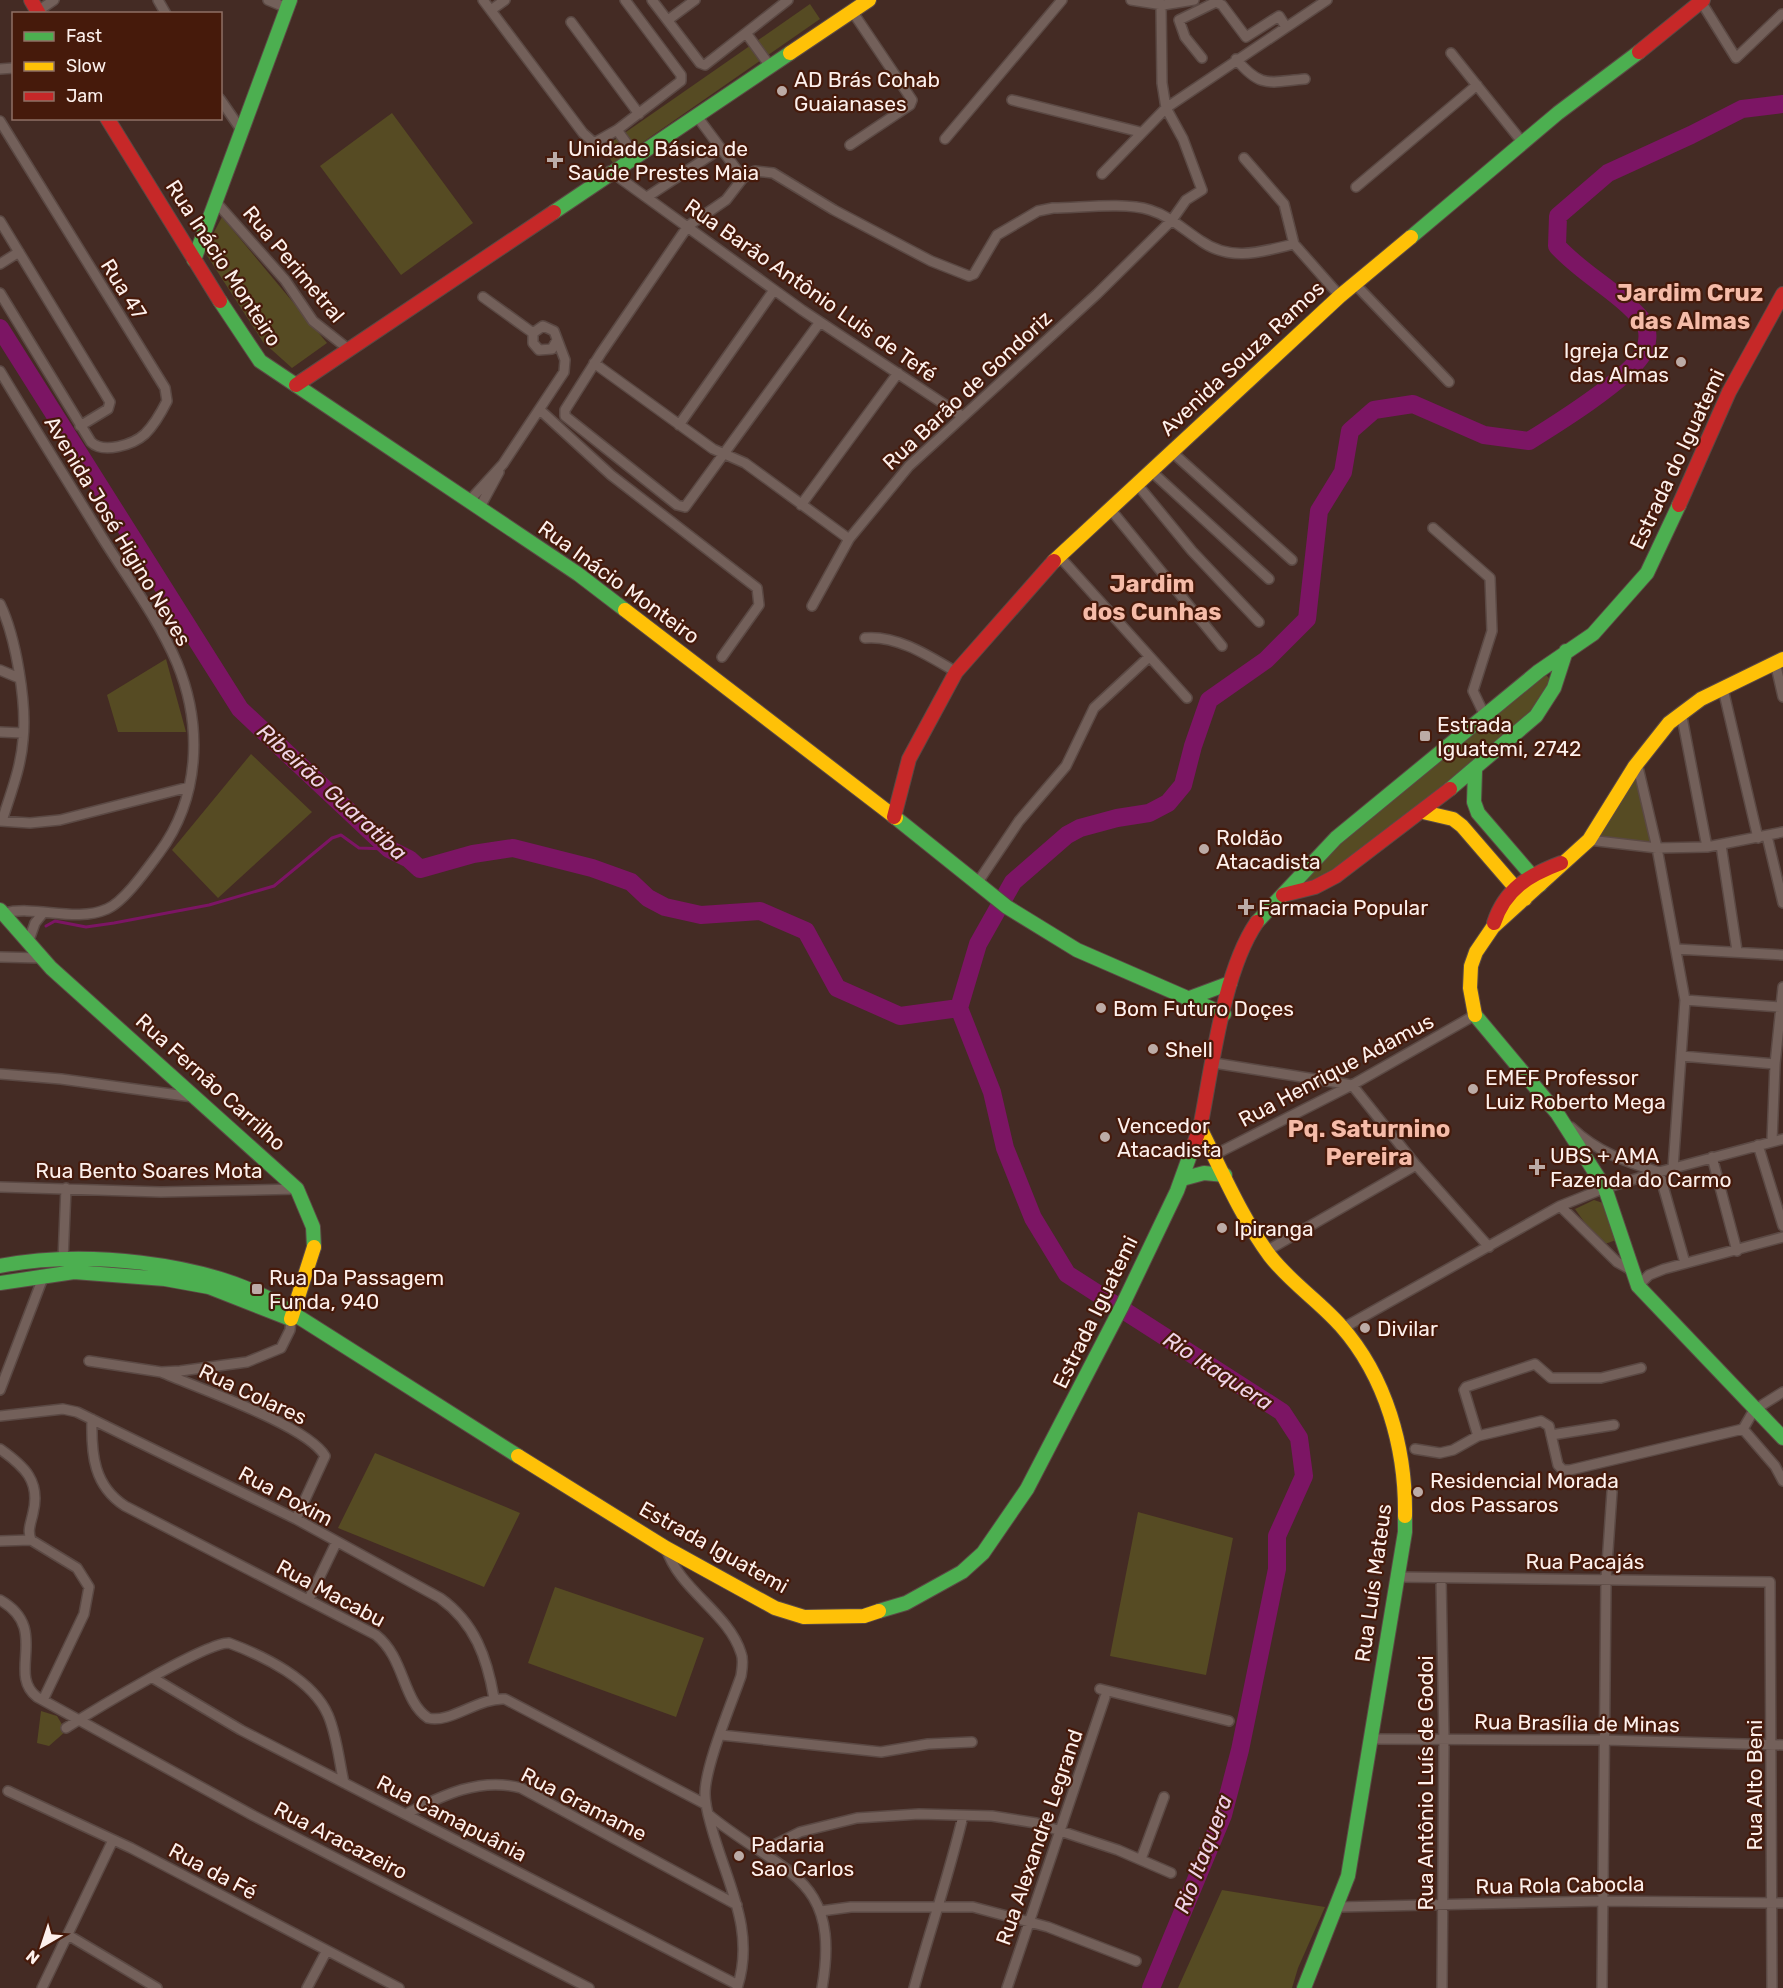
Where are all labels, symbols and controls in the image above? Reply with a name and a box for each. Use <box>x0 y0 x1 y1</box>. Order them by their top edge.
legend <box>12 12 222 120</box>
text: Fast <box>66 25 102 47</box>
text: Slow <box>66 55 106 77</box>
place label: AD Brás Cohab Guaianases <box>794 67 940 116</box>
marker: AD Brás Cohab Guaianases <box>775 84 789 98</box>
text: Jam <box>66 85 103 107</box>
place label: Unidade Básica de Saúde Prestes Maia <box>568 136 759 185</box>
marker: Unidade Básica de Saúde Prestes Maia <box>546 151 564 169</box>
street label: Rua Inácio Monteiro <box>161 175 287 351</box>
street label: Rua Barão Antônio Luis de Tefé <box>680 193 942 387</box>
street label: Rua Perimetral <box>238 201 350 327</box>
street label: Rua 47 <box>96 254 152 324</box>
street label: Avenida Souza Ramos <box>1155 275 1329 441</box>
district label: Jardim Cruz das Almas <box>1617 279 1763 335</box>
street label: Rua Barão de Gondoriz <box>877 305 1057 475</box>
place label: Igreja Cruz das Almas <box>1564 338 1669 387</box>
marker: Igreja Cruz das Almas <box>1674 355 1688 369</box>
street label: Estrada do Iguatemi <box>1624 365 1730 553</box>
street label: Avenida José Higino Neves <box>39 412 197 650</box>
street label: Rua Inácio Monteiro <box>533 515 705 649</box>
district label: Jardim dos Cunhas <box>1083 570 1221 626</box>
place label: Estrada Iguatemi, 2742 <box>1437 712 1581 761</box>
water label: Ribeirão Guaratiba <box>252 718 413 866</box>
marker: Estrada Iguatemi, 2742 <box>1418 729 1432 743</box>
place label: Roldão Atacadista <box>1216 825 1321 874</box>
marker: Roldão Atacadista <box>1197 842 1211 856</box>
place label: Farmacia Popular <box>1258 895 1428 920</box>
marker: Farmacia Popular <box>1239 900 1253 914</box>
place label: Bom Futuro Doçes <box>1113 996 1294 1021</box>
marker: Bom Futuro Doçes <box>1094 1001 1108 1015</box>
street label: Rua Fernão Carrilho <box>131 1008 291 1156</box>
street label: Rua Henrique Adamus <box>1234 1008 1438 1132</box>
place label: Shell <box>1165 1037 1213 1062</box>
marker: Shell <box>1146 1042 1160 1056</box>
place label: EMEF Professor Luiz Roberto Mega <box>1485 1065 1666 1114</box>
marker: EMEF Professor Luiz Roberto Mega <box>1466 1082 1480 1096</box>
place label: Vencedor Atacadista <box>1117 1113 1222 1162</box>
district label: Pq. Saturnino Pereira <box>1287 1115 1451 1171</box>
marker: Vencedor Atacadista <box>1098 1130 1112 1144</box>
place label: UBS + AMA Fazenda do Carmo <box>1550 1143 1732 1192</box>
street label: Rua Bento Soares Mota <box>35 1158 263 1183</box>
marker: UBS + AMA Fazenda do Carmo <box>1528 1158 1546 1176</box>
place label: Ipiranga <box>1234 1216 1314 1241</box>
marker: Ipiranga <box>1215 1221 1229 1235</box>
street label: Estrada Iguatemi <box>1047 1232 1143 1392</box>
place label: Rua Da Passagem Funda, 940 <box>269 1265 444 1314</box>
marker: Rua Da Passagem Funda, 940 <box>250 1282 264 1296</box>
place label: Divilar <box>1377 1316 1438 1341</box>
marker: Divilar <box>1358 1321 1372 1335</box>
water label: Rio Itaquera <box>1158 1326 1278 1416</box>
street label: Rua Colares <box>195 1358 311 1430</box>
street label: Rua Poxim <box>235 1461 337 1531</box>
place label: Residencial Morada dos Passaros <box>1430 1468 1619 1517</box>
marker: Residencial Morada dos Passaros <box>1411 1485 1425 1499</box>
street label: Estrada Iguatemi <box>635 1496 793 1598</box>
street label: Rua Luís Mateus <box>1350 1502 1396 1664</box>
street label: Rua Pacajás <box>1525 1549 1645 1574</box>
street label: Rua Macabu <box>272 1554 390 1632</box>
street label: Rua Antônio Luís de Godoi <box>1413 1656 1438 1910</box>
street label: Rua Brasília de Minas <box>1474 1709 1680 1737</box>
street label: Rua Alto Beni <box>1742 1720 1767 1850</box>
street label: Rua Alexandre Legrand <box>990 1726 1088 1948</box>
street label: Rua Gramame <box>517 1762 651 1846</box>
street label: Rua Camapuânia <box>373 1769 531 1867</box>
water label: Rio Itaquera <box>1168 1791 1238 1917</box>
street label: Rua Aracazeiro <box>270 1796 412 1884</box>
place label: Padaria Sao Carlos <box>751 1832 854 1881</box>
street label: Rua da Fé <box>165 1837 261 1905</box>
marker: Padaria Sao Carlos <box>732 1849 746 1863</box>
street label: Rua Rola Cabocla <box>1475 1871 1645 1899</box>
north arrow <box>12 1916 72 1976</box>
text: N <box>22 1946 43 1968</box>

